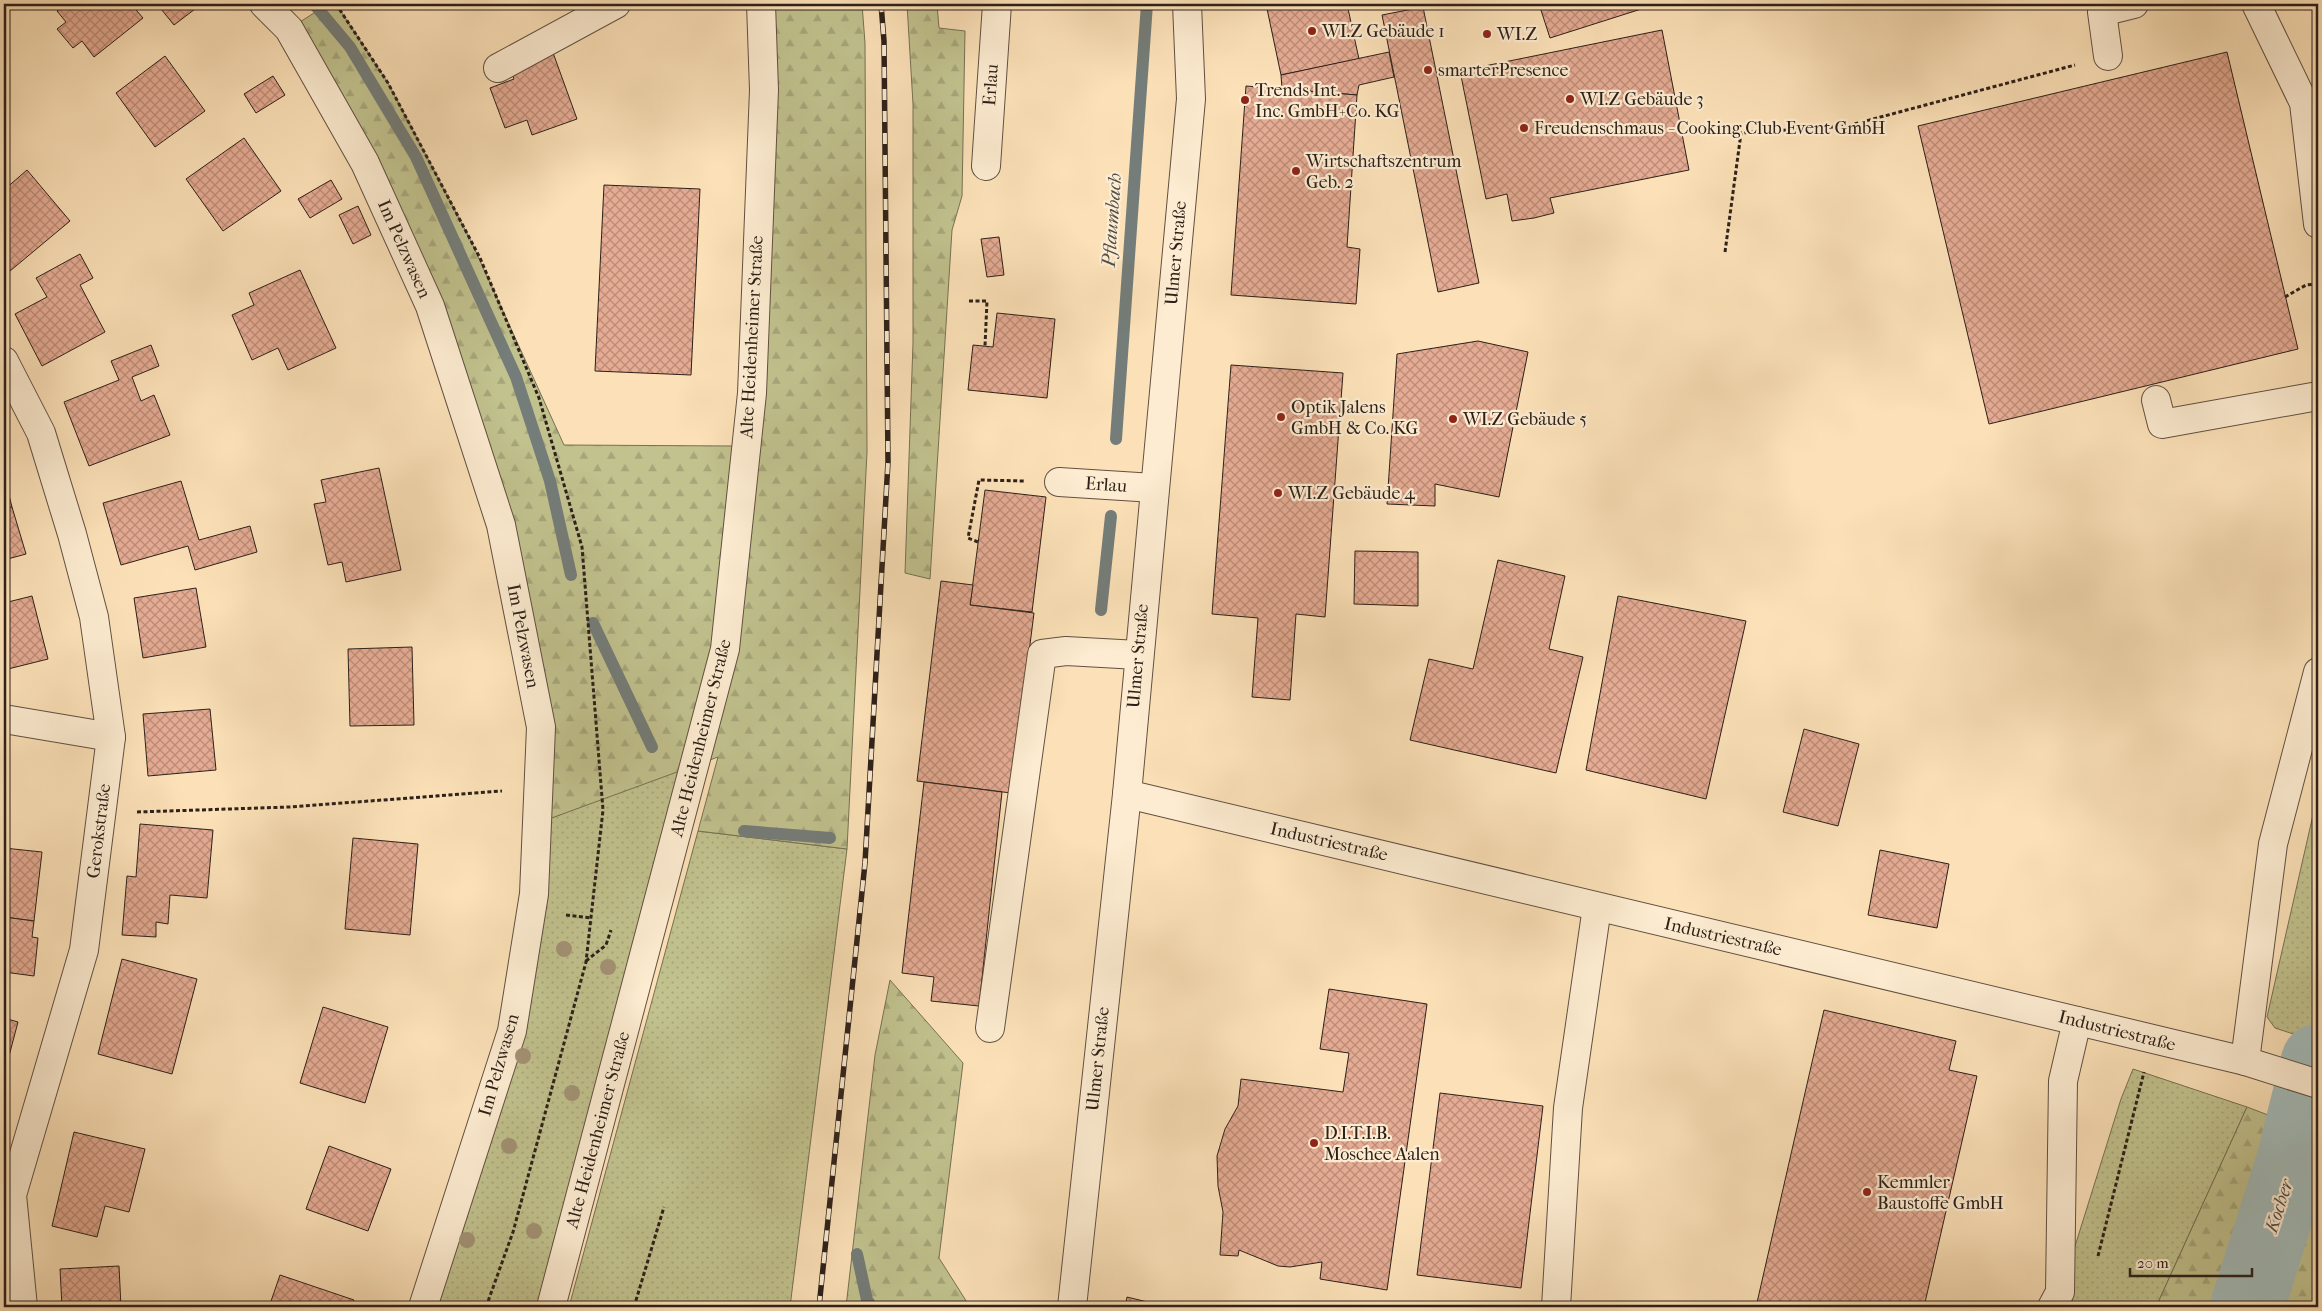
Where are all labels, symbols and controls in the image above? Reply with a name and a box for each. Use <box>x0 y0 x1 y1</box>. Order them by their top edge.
place label: WI.Z Gebäude 1 <box>1321 21 1445 42</box>
place label: WI.Z <box>1496 24 1537 45</box>
marker: WI.Z Gebäude 1 <box>1306 25 1318 37</box>
marker: WI.Z <box>1481 28 1493 40</box>
place label: smarterPresence <box>1438 60 1569 81</box>
street label: Erlau <box>979 63 1003 107</box>
marker: smarterPresence <box>1422 64 1434 76</box>
place label: Trends Int. Inc. GmbH+Co. KG <box>1255 80 1400 122</box>
place label: WI.Z Gebäude 3 <box>1579 89 1704 110</box>
marker: WI.Z Gebäude 3 <box>1564 93 1576 105</box>
marker: Trends Int. Inc. GmbH+Co. KG <box>1239 94 1251 106</box>
place label: Freudenschmaus - Cooking Club Event GmbH <box>1534 118 1885 139</box>
marker: Freudenschmaus - Cooking Club Event GmbH <box>1518 122 1530 134</box>
place label: Wirtschaftszentrum Geb. 2 <box>1305 151 1462 193</box>
marker: Wirtschaftszentrum Geb. 2 <box>1290 165 1302 177</box>
water label: Pflaumbach <box>1098 172 1126 269</box>
street label: Im Pelzwasen <box>373 196 435 302</box>
street label: Ulmer Straße <box>1161 200 1191 306</box>
street label: Alte Heidenheimer Straße <box>736 235 768 440</box>
place label: Optik Jalens GmbH & Co. KG <box>1291 397 1419 439</box>
place label: WI.Z Gebäude 5 <box>1462 409 1587 430</box>
marker: Optik Jalens GmbH & Co. KG <box>1275 411 1287 423</box>
marker: WI.Z Gebäude 5 <box>1447 413 1459 425</box>
street label: Erlau <box>1084 473 1128 497</box>
place label: WI.Z Gebäude 4 <box>1287 483 1415 504</box>
marker: WI.Z Gebäude 4 <box>1272 487 1284 499</box>
street label: Im Pelzwasen <box>503 582 543 690</box>
street label: Ulmer Straße <box>1123 603 1153 709</box>
street label: Alte Heidenheimer Straße <box>666 637 736 840</box>
street label: Gerokstraße <box>83 782 115 880</box>
street label: Industriestraße <box>1268 818 1390 866</box>
street label: Industriestraße <box>1662 913 1784 961</box>
street label: Ulmer Straße <box>1082 1006 1114 1112</box>
street label: Industriestraße <box>2056 1006 2178 1056</box>
street label: Im Pelzwasen <box>474 1011 524 1119</box>
street label: Alte Heidenheimer Straße <box>561 1029 634 1232</box>
place label: D.I.T.I.B. Moschee Aalen <box>1324 1123 1440 1165</box>
marker: D.I.T.I.B. Moschee Aalen <box>1308 1137 1320 1149</box>
place label: Kemmler Baustoffe GmbH <box>1877 1172 2004 1214</box>
water label: Kocher <box>2259 1175 2298 1237</box>
marker: Kemmler Baustoffe GmbH <box>1861 1186 1873 1198</box>
scale bar <box>2130 1246 2252 1278</box>
text: 20 m <box>2137 1254 2169 1272</box>

